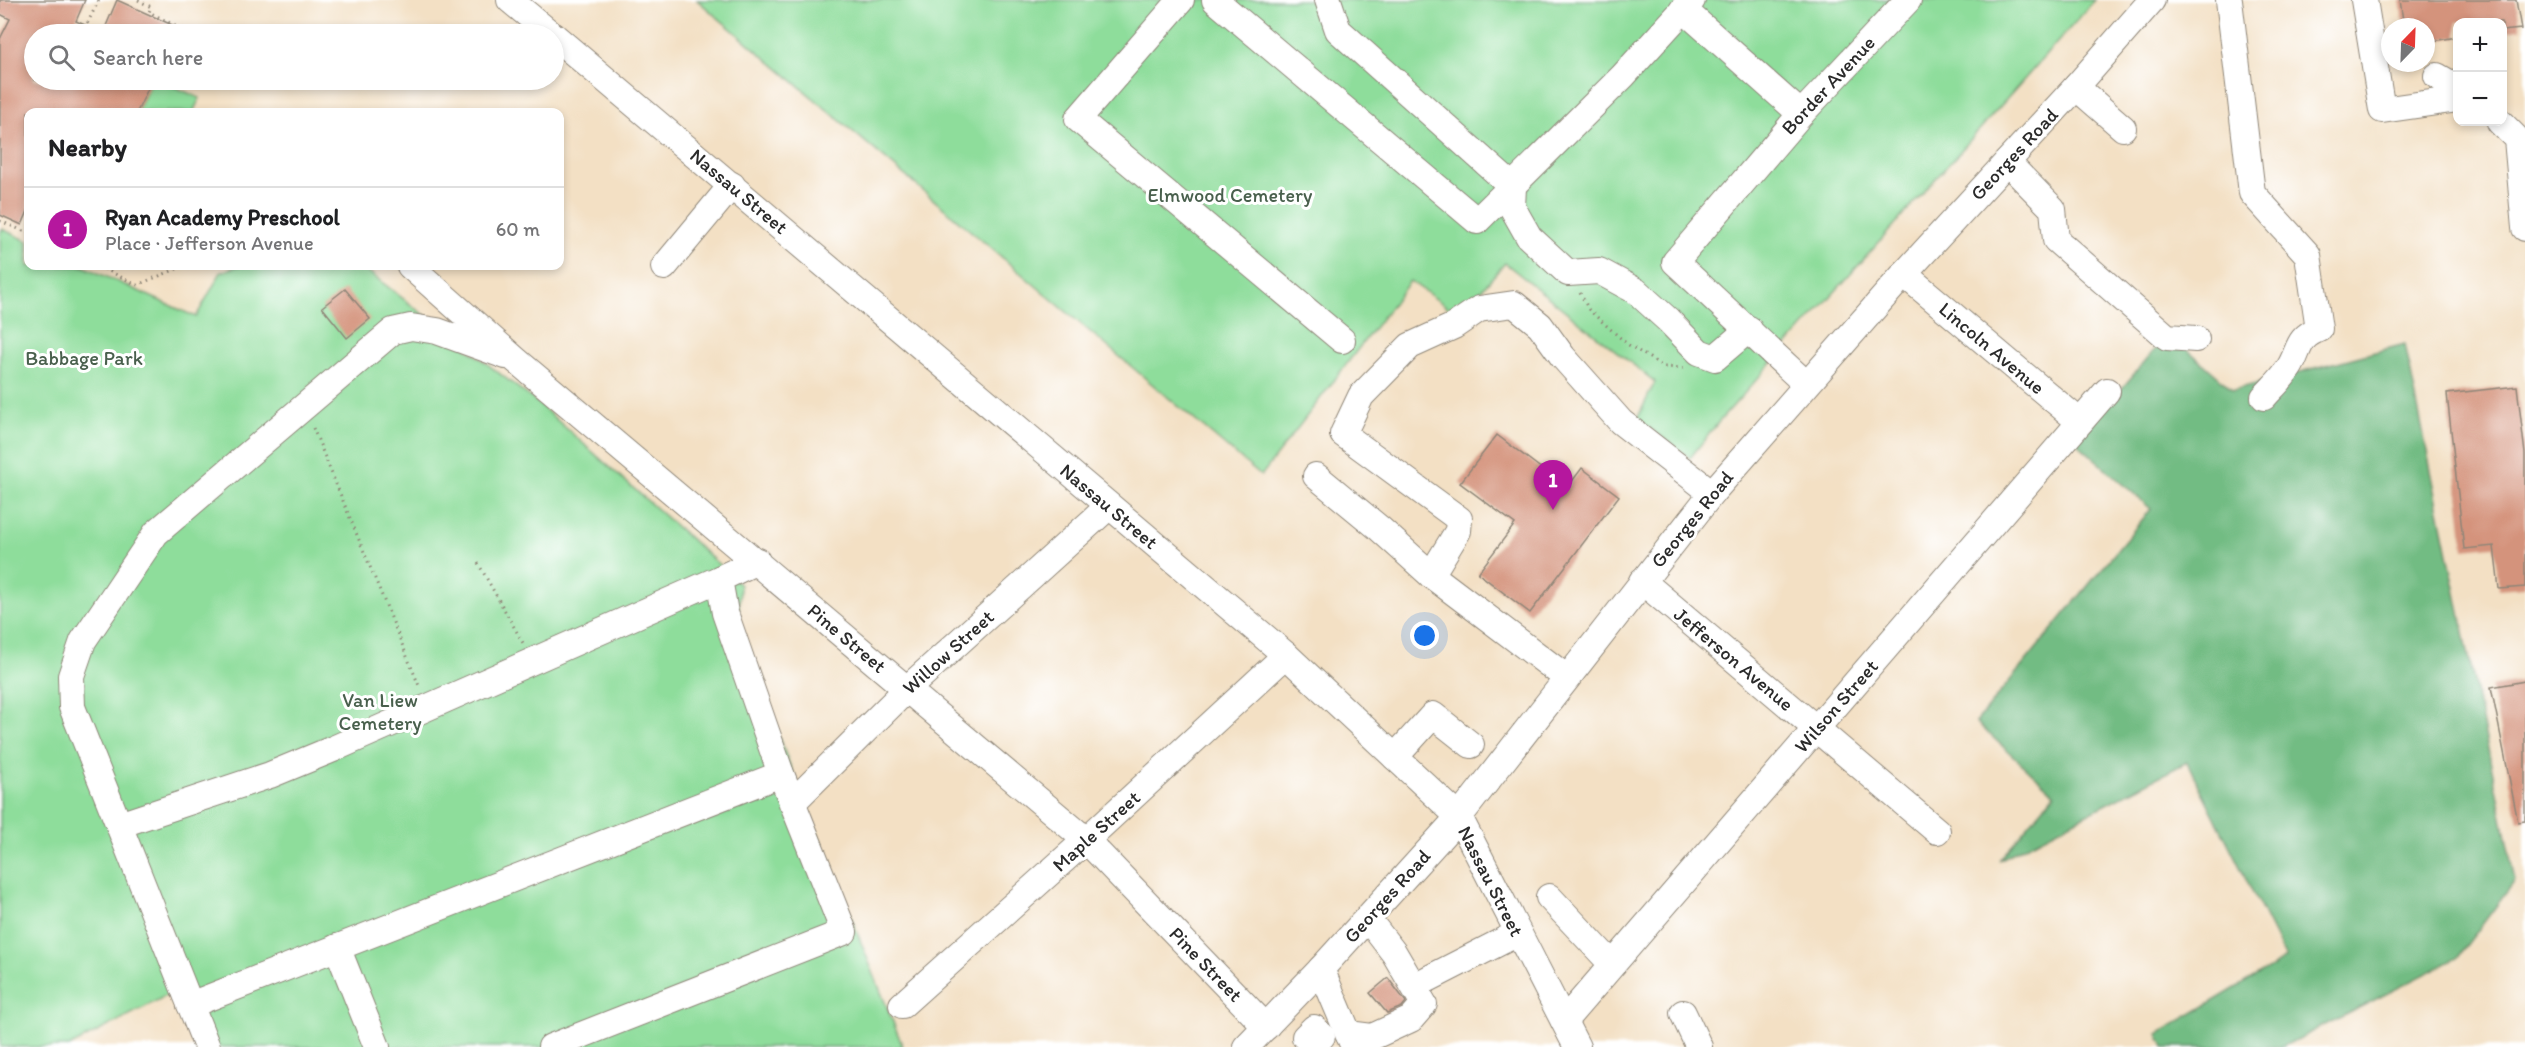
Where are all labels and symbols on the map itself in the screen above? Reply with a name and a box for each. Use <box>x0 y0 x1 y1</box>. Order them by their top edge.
north arrow <box>2381 18 2435 72</box>
street label: Border Avenue <box>1776 31 1880 139</box>
street label: Georges Road <box>1965 103 2063 205</box>
street label: Nassau Street <box>685 143 793 239</box>
park label: Elmwood Cemetery <box>1148 183 1313 207</box>
street label: Lincoln Avenue <box>1934 297 2050 399</box>
park label: Babbage Park <box>25 346 143 370</box>
street label: Nassau Street <box>1055 458 1163 554</box>
pin: 1 <box>1534 460 1572 510</box>
street label: Georges Road <box>1646 466 1738 572</box>
street label: Pine Street <box>803 598 891 678</box>
street label: Jefferson Avenue <box>1669 602 1799 716</box>
street label: Willow Street <box>897 605 999 699</box>
your location <box>1410 621 1439 650</box>
street label: Wilson Street <box>1789 654 1883 758</box>
park label: Van Liew Cemetery <box>338 688 422 735</box>
street label: Maple Street <box>1047 785 1145 877</box>
street label: Nassau Street <box>1453 822 1529 941</box>
street label: Georges Road <box>1339 844 1435 948</box>
street label: Pine Street <box>1164 921 1248 1007</box>

